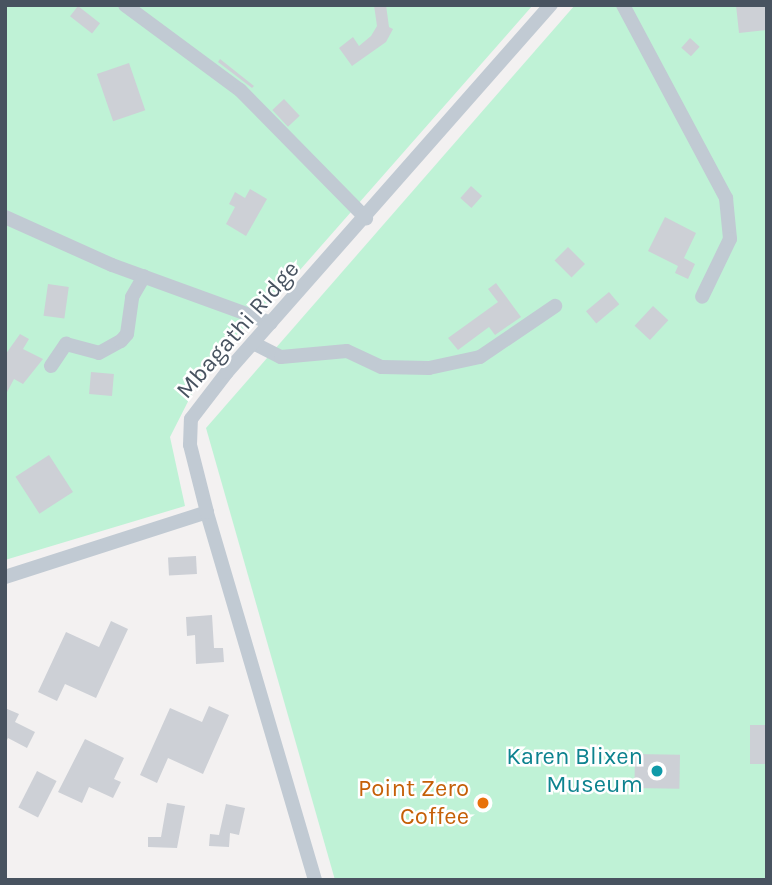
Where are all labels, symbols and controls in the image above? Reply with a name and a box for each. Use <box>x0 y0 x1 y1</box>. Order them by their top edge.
street label: Mbagathi Ridge <box>170 255 306 405</box>
place label: Karen Blixen Museum <box>506 743 643 799</box>
marker: Karen Blixen Museum <box>649 763 665 779</box>
place label: Point Zero Coffee <box>358 775 469 831</box>
marker: Point Zero Coffee <box>475 795 491 811</box>

